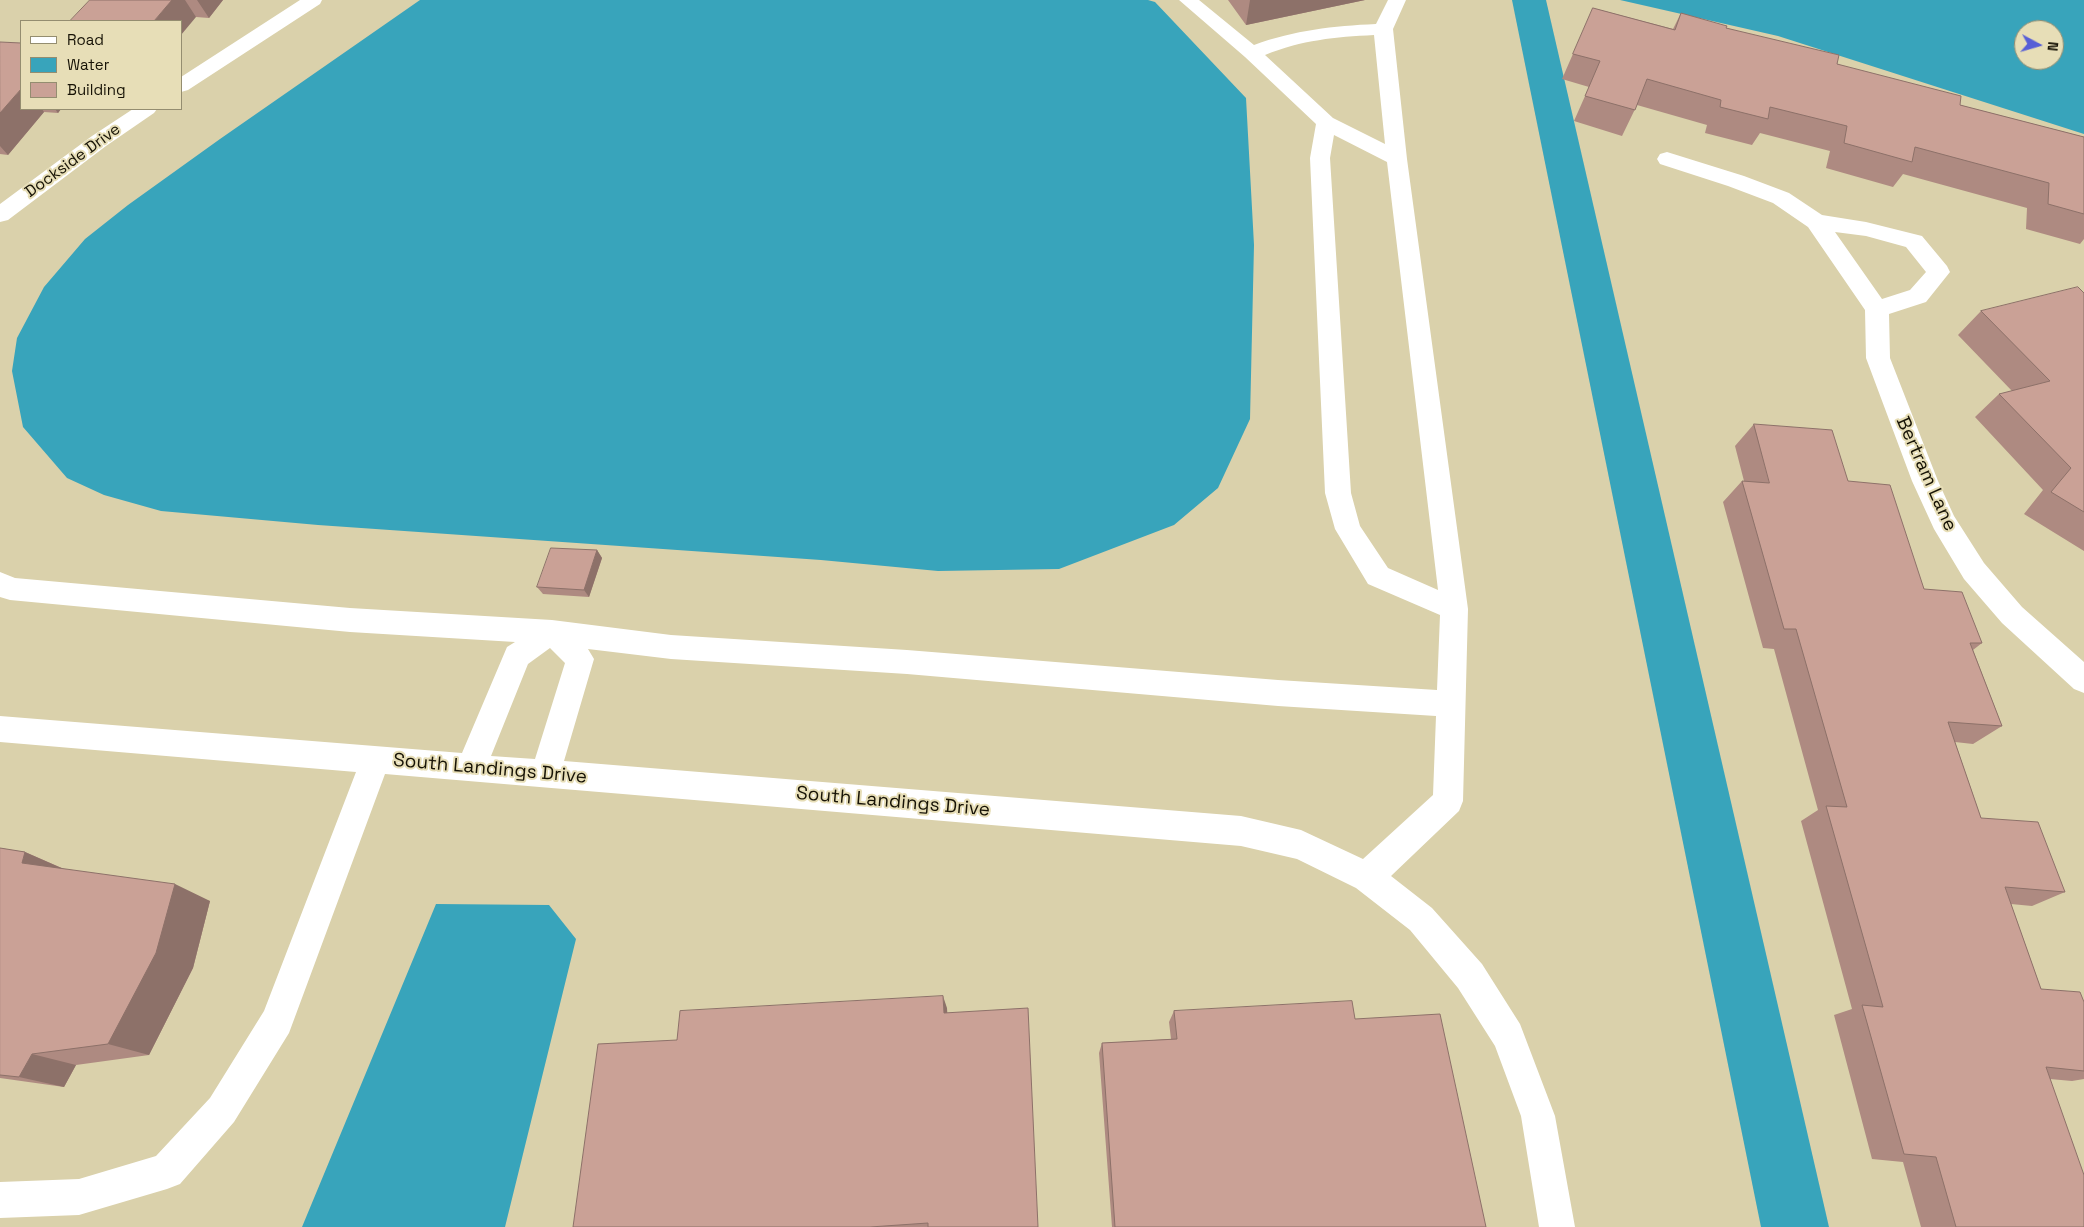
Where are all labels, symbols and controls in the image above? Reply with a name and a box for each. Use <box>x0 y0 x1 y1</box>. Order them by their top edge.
legend <box>20 20 182 110</box>
north arrow <box>2014 20 2064 70</box>
text: Road <box>67 30 104 49</box>
text: N <box>2043 41 2062 52</box>
text: Water <box>67 55 109 74</box>
text: Building <box>67 80 126 99</box>
street label: Dockside Drive <box>22 120 124 202</box>
street label: Bertram Lane <box>1891 413 1961 535</box>
street label: South Landings Drive <box>392 749 588 789</box>
street label: South Landings Drive <box>795 782 991 822</box>

